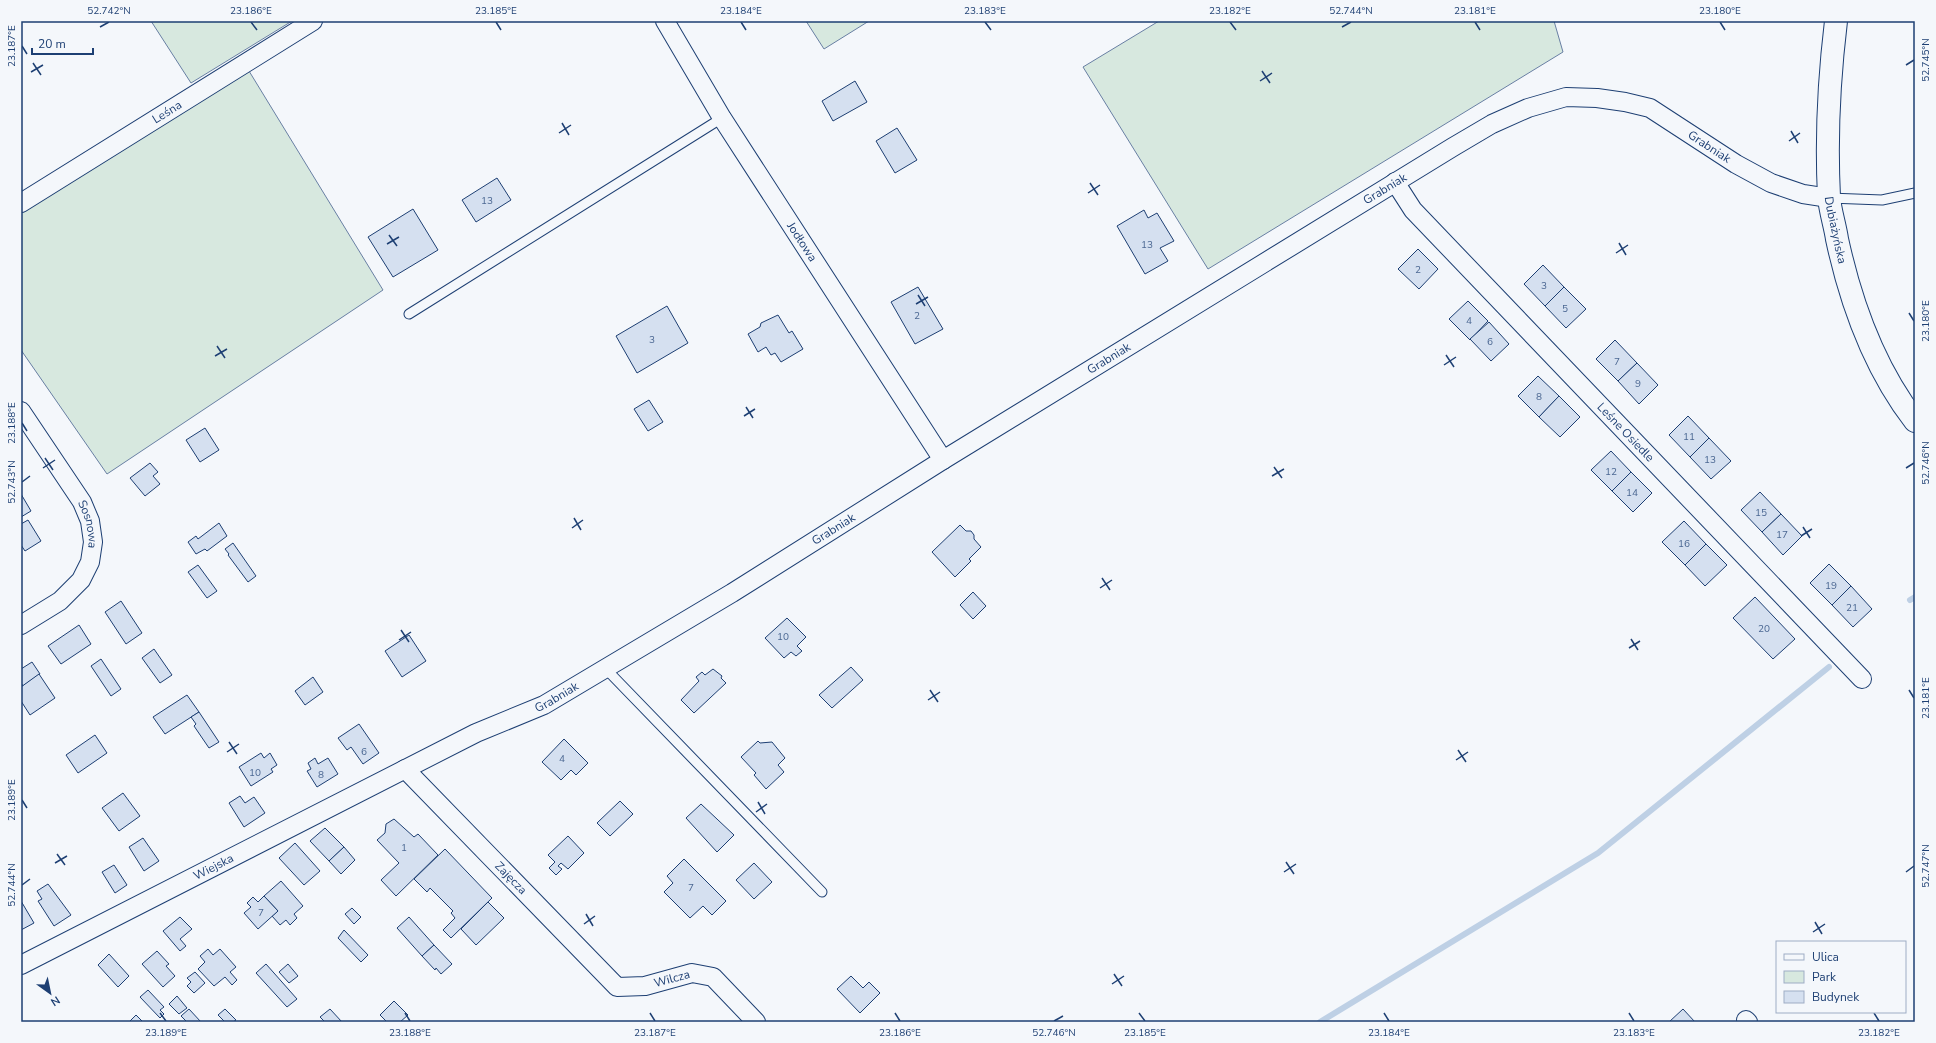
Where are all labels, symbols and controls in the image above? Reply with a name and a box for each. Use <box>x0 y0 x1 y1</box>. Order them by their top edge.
text: 52.742°N <box>87 4 131 18</box>
text: 23.186°E <box>230 4 272 18</box>
text: 23.185°E <box>475 4 517 18</box>
text: 23.184°E <box>720 4 762 18</box>
text: 23.183°E <box>964 4 1006 18</box>
text: 23.182°E <box>1209 4 1251 18</box>
text: 52.744°N <box>1329 4 1373 18</box>
text: 23.181°E <box>1454 4 1496 18</box>
text: 23.180°E <box>1699 4 1741 18</box>
text: 23.187°E <box>5 25 19 67</box>
scale bar <box>32 30 93 56</box>
text: 20 m <box>38 36 66 52</box>
text: 52.745°N <box>1919 38 1933 82</box>
street label: Leśna <box>149 97 185 127</box>
street label: Grabniak <box>1685 127 1735 167</box>
street label: Grabniak <box>1360 169 1411 208</box>
house number: 13 <box>481 194 493 208</box>
street label: Dubiażyńska <box>1821 196 1850 265</box>
street label: Jodłowa <box>783 218 821 265</box>
house number: 13 <box>1141 238 1153 252</box>
house number: 2 <box>1415 263 1421 277</box>
house number: 3 <box>1541 279 1547 293</box>
text: 23.180°E <box>1919 300 1933 342</box>
house number: 5 <box>1562 302 1568 316</box>
house number: 2 <box>914 309 920 323</box>
house number: 4 <box>1466 314 1472 328</box>
house number: 3 <box>649 333 655 347</box>
house number: 6 <box>1487 335 1493 349</box>
street label: Grabniak <box>1084 338 1134 378</box>
house number: 7 <box>1614 355 1620 369</box>
house number: 9 <box>1635 377 1641 391</box>
house number: 8 <box>1536 390 1542 404</box>
street label: Leśne Osiedle <box>1594 399 1658 465</box>
text: 23.188°E <box>5 402 19 444</box>
house number: 11 <box>1683 430 1695 444</box>
text: 52.746°N <box>1919 441 1933 485</box>
house number: 13 <box>1704 453 1716 467</box>
text: 52.743°N <box>5 460 19 504</box>
house number: 12 <box>1605 465 1617 479</box>
house number: 14 <box>1626 486 1638 500</box>
street label: Sosnowa <box>74 498 101 550</box>
house number: 15 <box>1755 506 1767 520</box>
street label: Grabniak <box>809 509 859 549</box>
house number: 17 <box>1776 528 1788 542</box>
house number: 16 <box>1678 537 1690 551</box>
house number: 19 <box>1825 579 1837 593</box>
house number: 21 <box>1846 601 1858 615</box>
house number: 20 <box>1758 622 1770 636</box>
house number: 10 <box>777 630 789 644</box>
text: 23.181°E <box>1919 677 1933 719</box>
street label: Grabniak <box>532 678 582 716</box>
house number: 6 <box>361 745 367 759</box>
house number: 4 <box>559 752 565 766</box>
house number: 10 <box>249 766 261 780</box>
house number: 8 <box>318 768 324 782</box>
text: 23.189°E <box>5 779 19 821</box>
house number: 1 <box>401 841 407 855</box>
text: 52.747°N <box>1919 844 1933 888</box>
street label: Wiejska <box>190 850 236 884</box>
street label: Zajęcza <box>491 858 531 898</box>
text: 52.744°N <box>5 863 19 907</box>
house number: 7 <box>688 881 694 895</box>
house number: 7 <box>258 906 264 920</box>
legend <box>1776 941 1906 1013</box>
text: Ulica <box>1812 949 1839 965</box>
street label: Wilcza <box>652 966 692 991</box>
text: Park <box>1812 969 1837 985</box>
north arrow <box>30 973 70 1013</box>
text: Budynek <box>1812 989 1860 1005</box>
text: N <box>48 992 63 1009</box>
text: 23.189°E <box>145 1026 187 1040</box>
text: 23.188°E <box>389 1026 431 1040</box>
text: 23.187°E <box>634 1026 676 1040</box>
text: 23.186°E <box>879 1026 921 1040</box>
text: 52.746°N <box>1032 1026 1076 1040</box>
text: 23.185°E <box>1124 1026 1166 1040</box>
text: 23.184°E <box>1368 1026 1410 1040</box>
text: 23.183°E <box>1613 1026 1655 1040</box>
text: 23.182°E <box>1858 1026 1900 1040</box>

